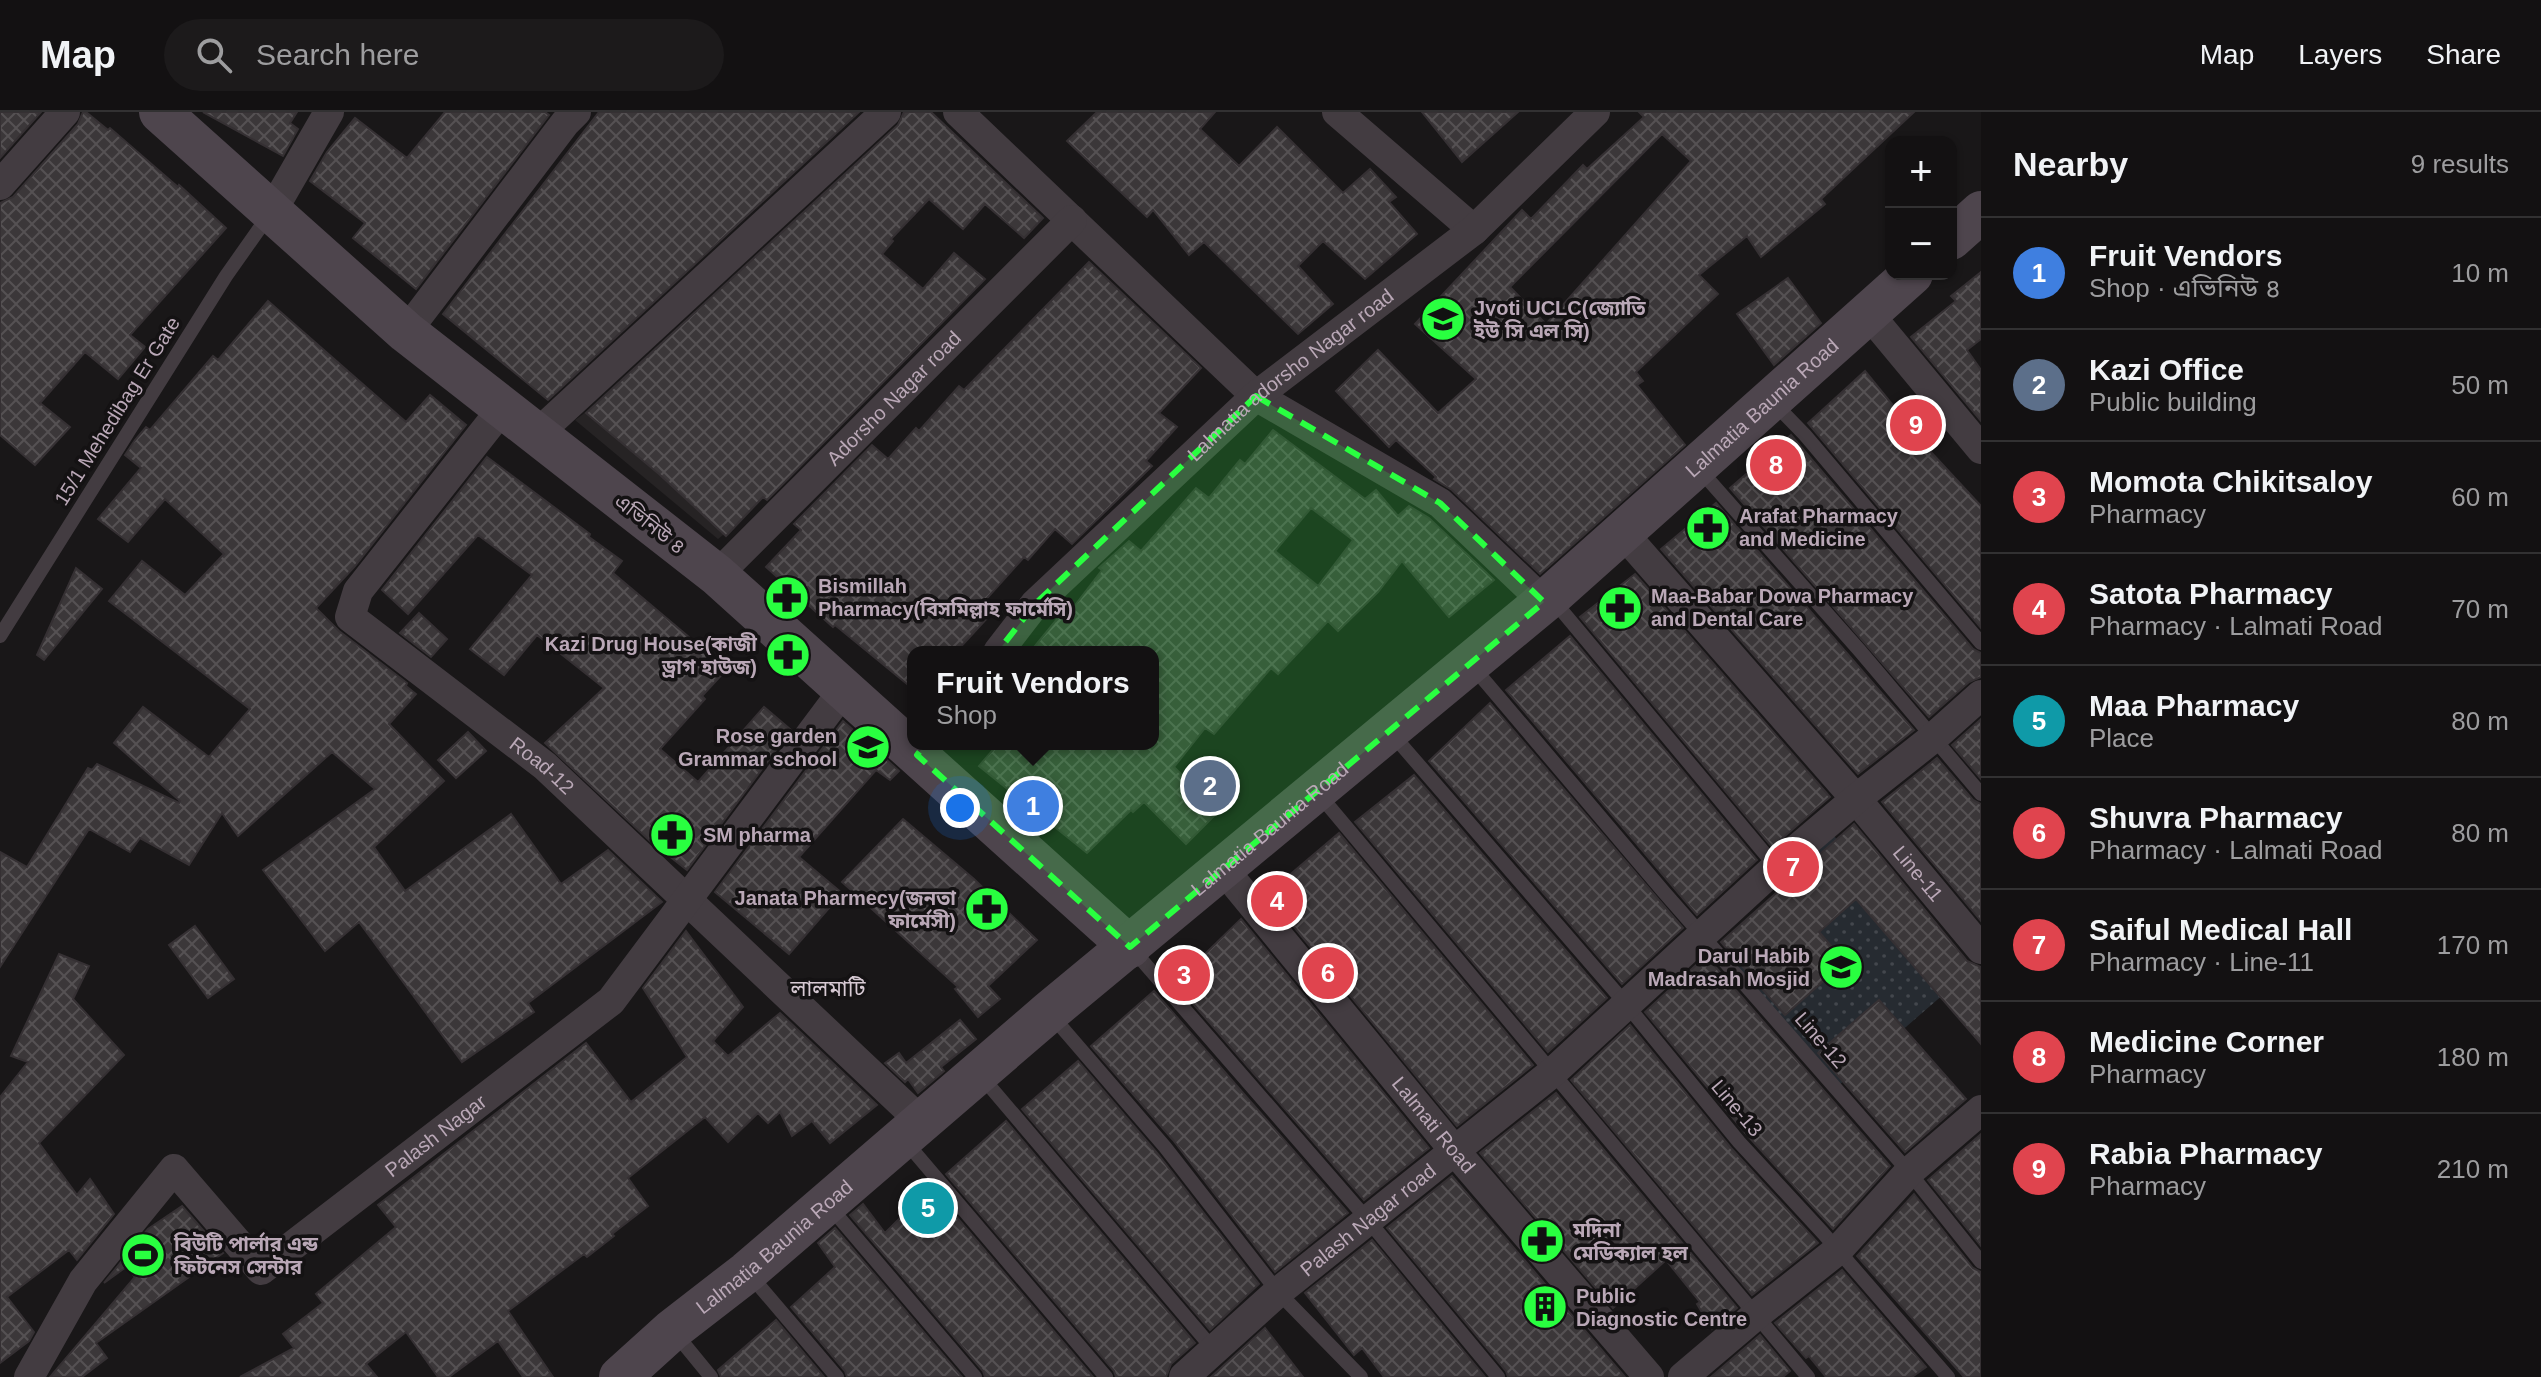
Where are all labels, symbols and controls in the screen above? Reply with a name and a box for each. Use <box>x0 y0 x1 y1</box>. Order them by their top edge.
search box <box>164 19 724 91</box>
icon: search <box>192 33 236 77</box>
text: Map <box>40 34 116 76</box>
text: Search here <box>256 38 419 71</box>
text: Map <box>2200 39 2254 70</box>
text: Layers <box>2298 39 2382 70</box>
text: Share <box>2426 39 2501 70</box>
map controls <box>1885 136 1957 280</box>
button: + <box>1885 136 1957 208</box>
text: Nearby <box>2013 145 2128 183</box>
text: 9 results <box>2411 149 2509 179</box>
button: − <box>1885 208 1957 280</box>
text: Fruit Vendors <box>2089 239 2282 272</box>
text: 1 <box>2032 258 2046 288</box>
text: 10 m <box>2451 258 2509 288</box>
text: Shop · এভিনিউ ৪ <box>2089 273 2281 303</box>
street label: Lalmatia adorsho Nagar road <box>1183 285 1398 465</box>
school or university icon: Jyoti UCLC(জ্যোতি ইউ সি এল সি) <box>1419 295 1467 343</box>
place label: Jyoti UCLC(জ্যোতি ইউ সি এল সি) <box>1473 296 1646 342</box>
street label: 15/1 Mehedibag Er Gate <box>50 313 184 509</box>
street label: Adorsho Nagar road <box>822 327 965 470</box>
street label: Lalmatia Baunia Road <box>1681 334 1843 482</box>
text: Kazi Office <box>2089 353 2244 386</box>
text: 2 <box>2032 370 2046 400</box>
text: 50 m <box>2451 370 2509 400</box>
text: Public building <box>2089 387 2257 417</box>
pin: 9 <box>1890 395 1942 455</box>
pin: 8 <box>1750 435 1802 495</box>
text: Momota Chikitsaloy <box>2089 465 2372 498</box>
text: 3 <box>2032 482 2046 512</box>
text: 60 m <box>2451 482 2509 512</box>
street label: এভিনিউ ৪ <box>611 489 690 558</box>
text: Pharmacy <box>2089 499 2206 529</box>
pharmacy icon: Arafat Pharmacy and Medicine <box>1684 504 1732 552</box>
place label: Arafat Pharmacy and Medicine <box>1739 505 1899 550</box>
pharmacy icon: Bismillah Pharmacy(বিসমিল্লাহ ফার্মেসি) <box>763 574 811 622</box>
place label: Bismillah Pharmacy(বিসমিল্লাহ ফার্মেসি) <box>818 575 1073 620</box>
text: Satota Pharmacy <box>2089 577 2332 610</box>
pharmacy icon: Maa-Babar Dowa Pharmacy and Dental Care <box>1596 584 1644 632</box>
place label: Maa-Babar Dowa Pharmacy and Dental Care <box>1651 585 1914 630</box>
text: 4 <box>2032 594 2046 624</box>
text: 70 m <box>2451 594 2509 624</box>
text: Pharmacy · Lalmati Road <box>2089 611 2382 641</box>
pharmacy icon: Kazi Drug House(কাজী ড্রাগ হাউজ) <box>764 631 812 679</box>
place label: Kazi Drug House(কাজী ড্রাগ হাউজ) <box>545 632 757 678</box>
popup <box>907 646 1159 750</box>
text: Fruit Vendors <box>936 666 1130 699</box>
text: Maa Pharmacy <box>2089 689 2299 722</box>
text: Shop <box>936 700 997 730</box>
text: 5 <box>2032 706 2046 736</box>
text: 80 m <box>2451 706 2509 736</box>
school or university icon: Rose garden Grammar school <box>844 723 892 771</box>
text: Place <box>2089 723 2154 753</box>
place label: Rose garden Grammar school <box>678 725 837 770</box>
street label: Road-12 <box>506 732 578 799</box>
pin: 2 <box>1184 756 1236 816</box>
street label: Lalmatia Baunia Road <box>1187 758 1352 900</box>
pin: 1 <box>1007 776 1059 836</box>
your location <box>940 788 980 828</box>
text: Shuvra Pharmacy <box>2089 801 2342 834</box>
pharmacy icon: SM pharma <box>648 811 696 859</box>
text: 6 <box>2032 818 2046 848</box>
text: 80 m <box>2451 818 2509 848</box>
place label: SM pharma <box>703 824 812 846</box>
text: Pharmacy · Lalmati Road <box>2089 835 2382 865</box>
pin: 7 <box>1767 837 1819 897</box>
street label: Line-11 <box>1889 841 1947 906</box>
pin: 4 <box>1251 871 1303 931</box>
pharmacy icon: Janata Pharmecy(জনতা ফার্মেসী) <box>963 885 1011 933</box>
place label: Janata Pharmecy(জনতা ফার্মেসী) <box>735 887 956 932</box>
text: Saiful Medical Hall <box>2089 913 2352 946</box>
text: 7 <box>2032 930 2046 960</box>
text: 170 m <box>2437 930 2509 960</box>
pin: 6 <box>1302 943 1354 1003</box>
school or university icon: Darul Habib Madrasah Mosjid <box>1817 943 1865 991</box>
pin: 3 <box>1158 945 1210 1005</box>
place label: Darul Habib Madrasah Mosjid <box>1648 945 1810 990</box>
text: Pharmacy · Line-11 <box>2089 947 2314 977</box>
district label: লালমাটি <box>789 976 867 1001</box>
street label: Line-12 <box>1791 1008 1851 1072</box>
text: Medicine Corner <box>2089 1025 2324 1058</box>
text: 8 <box>2032 1042 2046 1072</box>
text: 180 m <box>2437 1042 2509 1072</box>
text: Pharmacy <box>2089 1059 2206 1089</box>
street label: Lalmati Road <box>1388 1072 1480 1177</box>
street label: Line-13 <box>1707 1075 1767 1141</box>
street label: Palash Nagar <box>381 1090 491 1181</box>
text: Rabia Pharmacy <box>2089 1137 2322 1170</box>
text: 9 <box>2032 1154 2046 1184</box>
text: 210 m <box>2437 1154 2509 1184</box>
street label: Palash Nagar road <box>1296 1159 1440 1281</box>
text: Pharmacy <box>2089 1171 2206 1201</box>
street label: Lalmatia Baunia Road <box>692 1175 857 1318</box>
pin: 5 <box>902 1178 954 1238</box>
pharmacy icon: মদিনা মেডিক্যাল হল <box>1518 1217 1566 1265</box>
place label: মদিনা মেডিক্যাল হল <box>1572 1218 1689 1264</box>
sports icon: বিউটি পার্লার এন্ড ফিটনেস সেন্টার <box>119 1231 167 1279</box>
place label: বিউটি পার্লার এন্ড ফিটনেস সেন্টার <box>173 1232 319 1278</box>
building icon: Public Diagnostic Centre <box>1521 1283 1569 1331</box>
place label: Public Diagnostic Centre <box>1576 1285 1747 1330</box>

